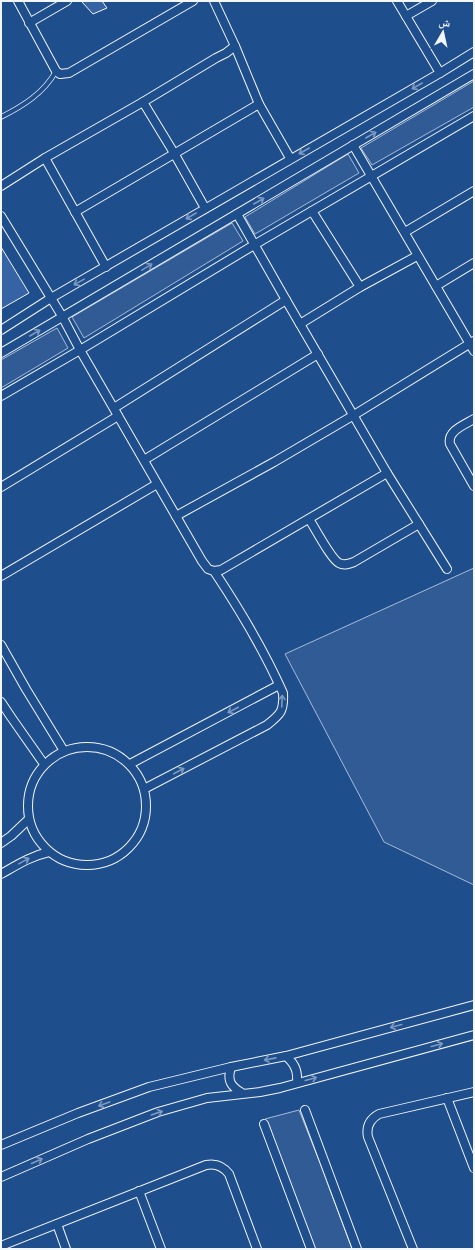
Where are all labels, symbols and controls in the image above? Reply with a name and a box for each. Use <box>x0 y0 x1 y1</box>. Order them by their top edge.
north arrow <box>423 12 463 52</box>
text: ش <box>438 15 452 31</box>
one-way arrow <box>411 83 423 91</box>
one-way arrow <box>365 131 376 139</box>
one-way arrow <box>298 147 310 155</box>
one-way arrow <box>253 196 265 204</box>
one-way arrow <box>186 213 198 221</box>
one-way arrow <box>141 262 153 270</box>
one-way arrow <box>73 278 85 286</box>
one-way arrow <box>29 328 41 336</box>
one-way arrow <box>279 695 286 708</box>
one-way arrow <box>227 707 239 714</box>
one-way arrow <box>172 767 184 775</box>
one-way arrow <box>18 856 30 864</box>
one-way arrow <box>390 1023 403 1030</box>
one-way arrow <box>430 1041 443 1048</box>
one-way arrow <box>264 1055 277 1063</box>
one-way arrow <box>304 1075 317 1082</box>
one-way arrow <box>99 1100 111 1108</box>
one-way arrow <box>151 1109 164 1116</box>
one-way arrow <box>30 1157 42 1164</box>

